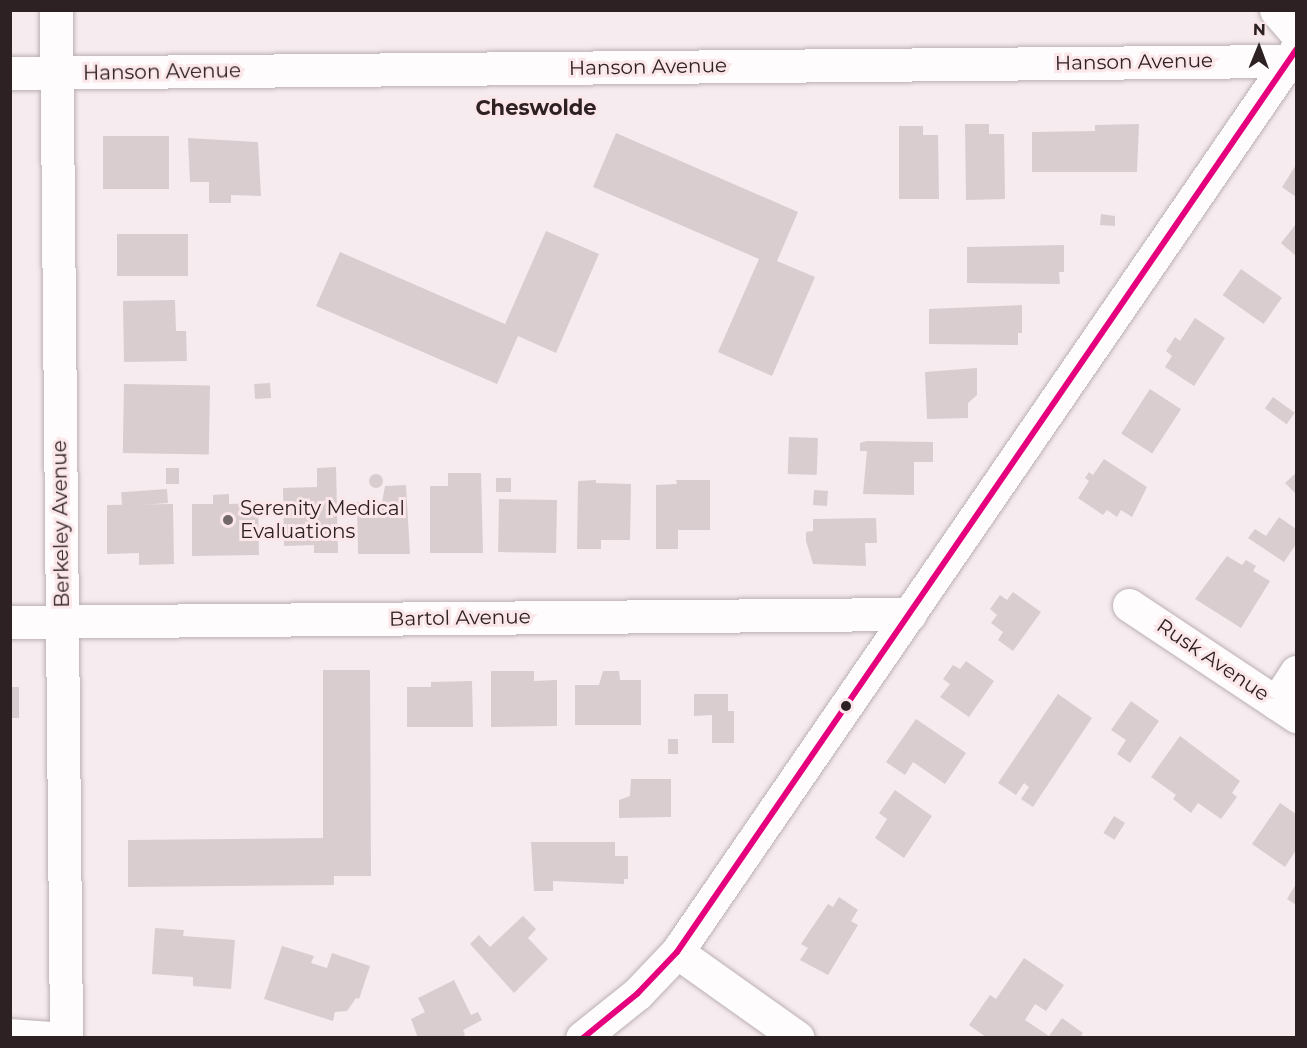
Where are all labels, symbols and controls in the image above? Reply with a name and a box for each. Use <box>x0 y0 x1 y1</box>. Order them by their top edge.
north arrow <box>1229 18 1289 78</box>
text: N <box>1253 20 1266 39</box>
street label: Hanson Avenue <box>1055 49 1213 75</box>
street label: Hanson Avenue <box>569 54 727 80</box>
street label: Hanson Avenue <box>83 59 241 85</box>
district label: Cheswolde <box>475 95 597 121</box>
street label: Berkeley Avenue <box>48 440 74 608</box>
place label: Serenity Medical Evaluations <box>240 496 405 543</box>
marker: Serenity Medical Evaluations <box>221 513 235 527</box>
street label: Bartol Avenue <box>389 605 531 631</box>
street label: Rusk Avenue <box>1152 614 1274 706</box>
unlabelled marker <box>840 700 852 712</box>

